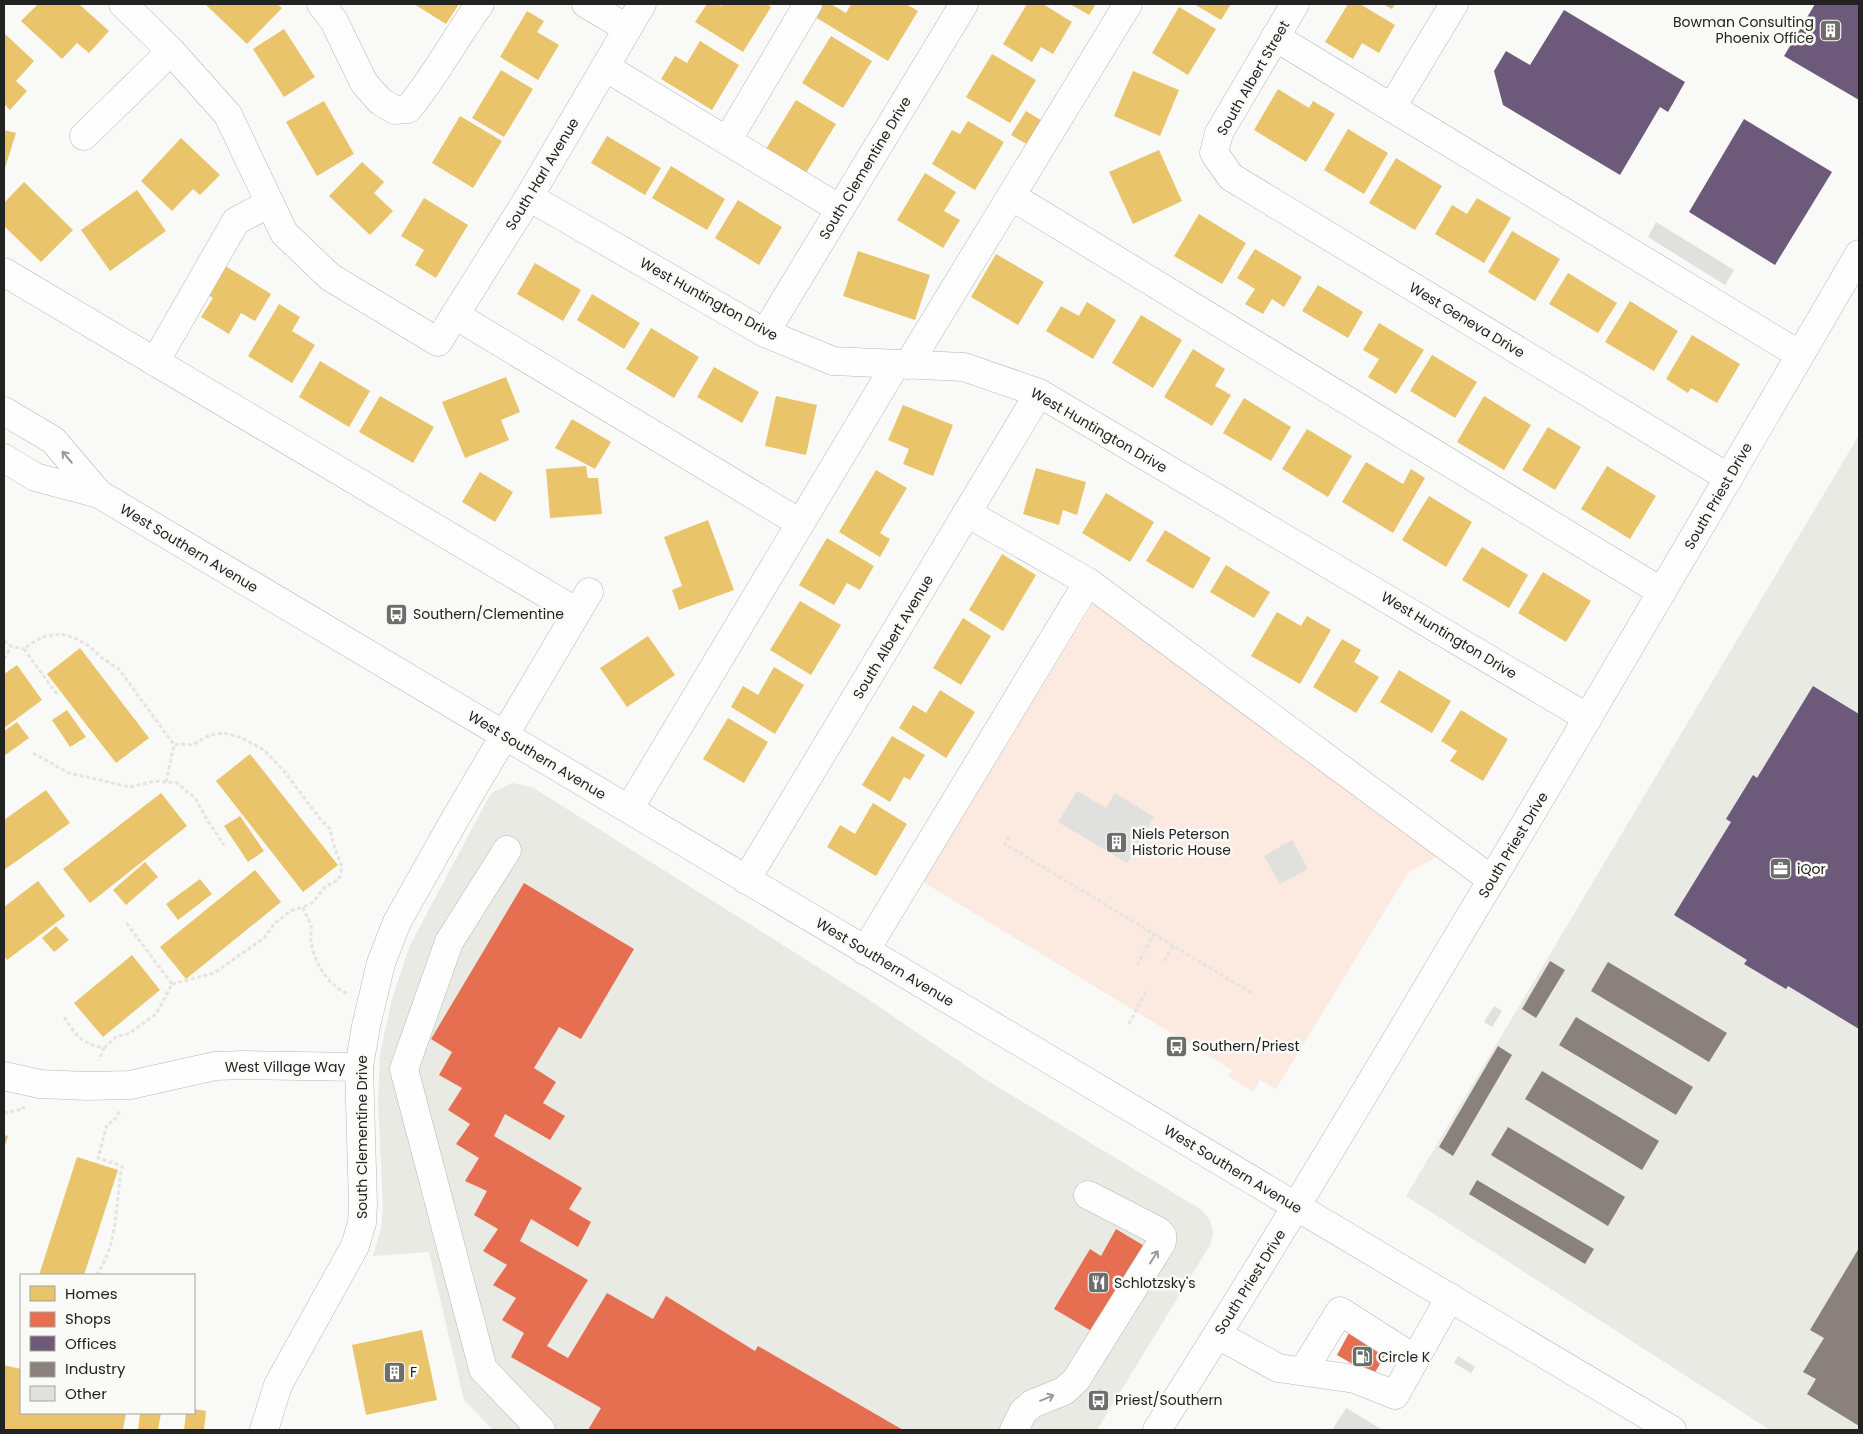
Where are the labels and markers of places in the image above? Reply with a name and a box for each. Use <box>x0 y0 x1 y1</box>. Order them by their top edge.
place label: Bowman Consulting Phoenix Office <box>1673 12 1814 48</box>
building icon: Bowman Consulting Phoenix Office <box>1818 18 1842 42</box>
bus stop icon: Southern/Clementine <box>385 602 409 626</box>
place label: Southern/Clementine <box>413 604 564 624</box>
place label: Niels Peterson Historic House <box>1132 824 1231 860</box>
building icon: Niels Peterson Historic House <box>1104 830 1128 854</box>
office icon: iQor <box>1769 857 1793 881</box>
place label: iQor <box>1797 859 1826 879</box>
bus stop icon: Southern/Priest <box>1164 1034 1188 1058</box>
place label: Southern/Priest <box>1192 1036 1300 1056</box>
restaurant icon: Schlotzsky's <box>1086 1271 1110 1295</box>
place label: Schlotzsky's <box>1114 1273 1195 1293</box>
fuel station icon: Circle K <box>1350 1345 1374 1369</box>
place label: Circle K <box>1378 1347 1431 1367</box>
building icon: F <box>382 1360 406 1384</box>
place label: F <box>410 1362 417 1382</box>
bus stop icon: Priest/Southern <box>1087 1388 1111 1412</box>
place label: Priest/Southern <box>1115 1390 1223 1410</box>

